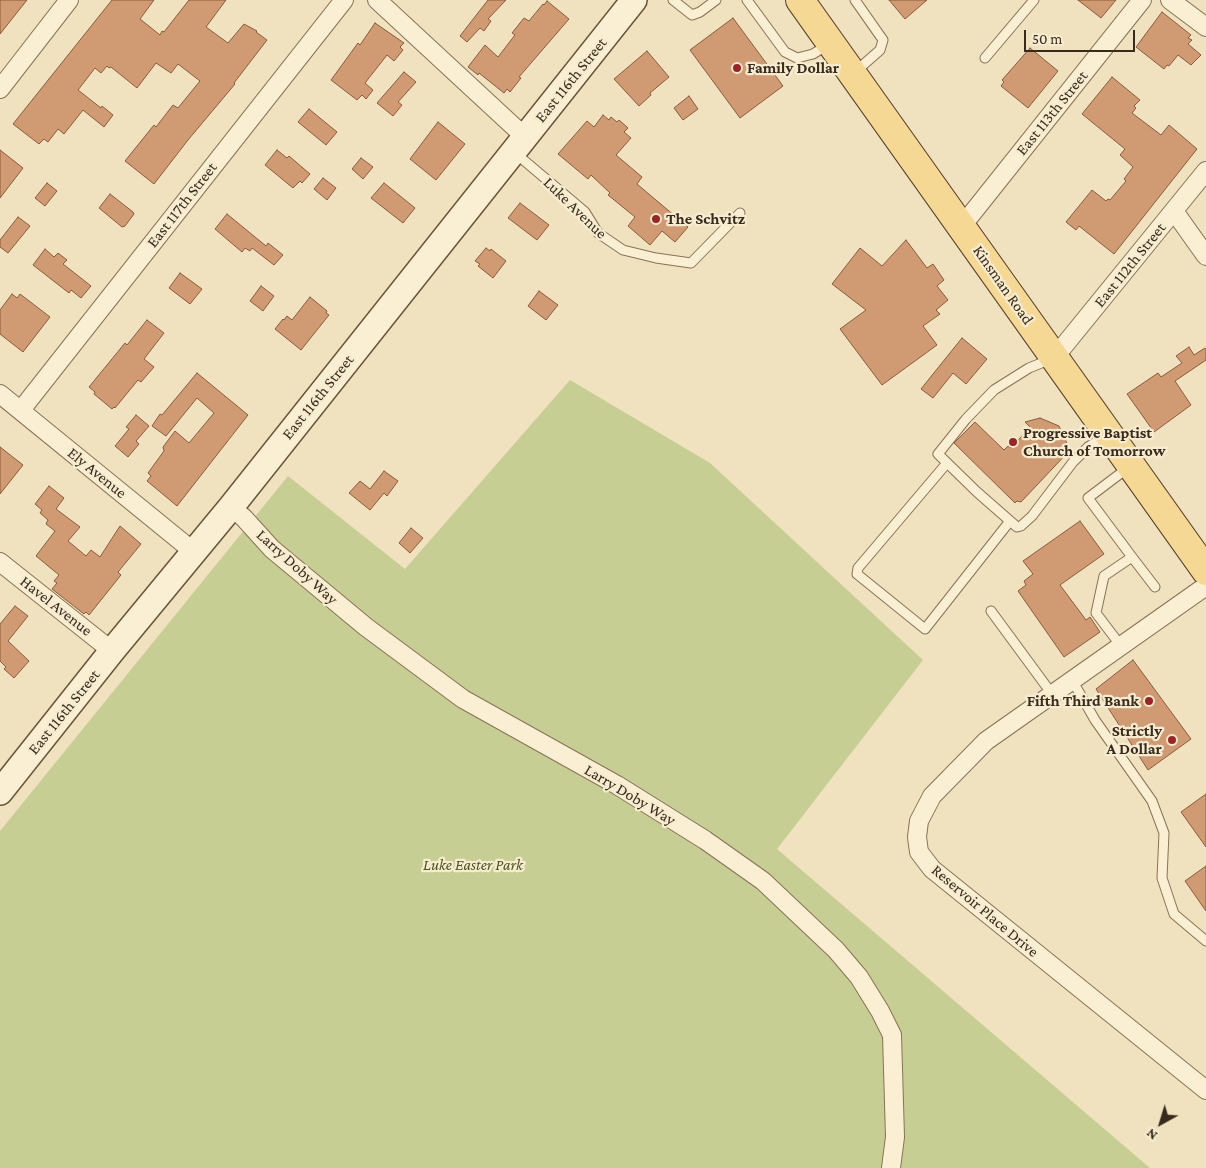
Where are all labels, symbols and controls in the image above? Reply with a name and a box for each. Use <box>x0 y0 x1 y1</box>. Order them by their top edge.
scale bar <box>1026 20 1137 52</box>
text: 50 m <box>1032 31 1062 47</box>
street label: East 116th Street <box>531 34 611 126</box>
place label: Family Dollar <box>747 58 839 78</box>
marker: Family Dollar <box>731 62 743 74</box>
street label: East 113th Street <box>1012 67 1092 159</box>
street label: East 117th Street <box>143 159 221 251</box>
street label: Luke Avenue <box>539 173 611 243</box>
place label: The Schvitz <box>666 209 745 229</box>
marker: The Schvitz <box>650 213 662 225</box>
street label: East 112th Street <box>1090 219 1170 311</box>
street label: Kinsman Road <box>969 242 1037 328</box>
street label: East 116th Street <box>278 351 358 443</box>
place label: Progressive Baptist Church of Tomorrow <box>1023 423 1165 461</box>
marker: Progressive Baptist Church of Tomorrow <box>1007 436 1019 448</box>
street label: Ely Avenue <box>64 443 130 503</box>
street label: Larry Doby Way <box>252 525 342 609</box>
street label: Havel Avenue <box>16 572 96 640</box>
street label: East 116th Street <box>24 666 104 758</box>
place label: Fifth Third Bank <box>1027 691 1139 711</box>
marker: Fifth Third Bank <box>1143 695 1155 707</box>
place label: Strictly A Dollar <box>1107 721 1162 759</box>
marker: Strictly A Dollar <box>1166 734 1178 746</box>
street label: Larry Doby Way <box>581 760 679 830</box>
park label: Luke Easter Park <box>423 855 523 875</box>
street label: Reservoir Place Drive <box>928 861 1042 961</box>
north arrow <box>1136 1098 1186 1148</box>
text: N <box>1143 1125 1160 1144</box>

